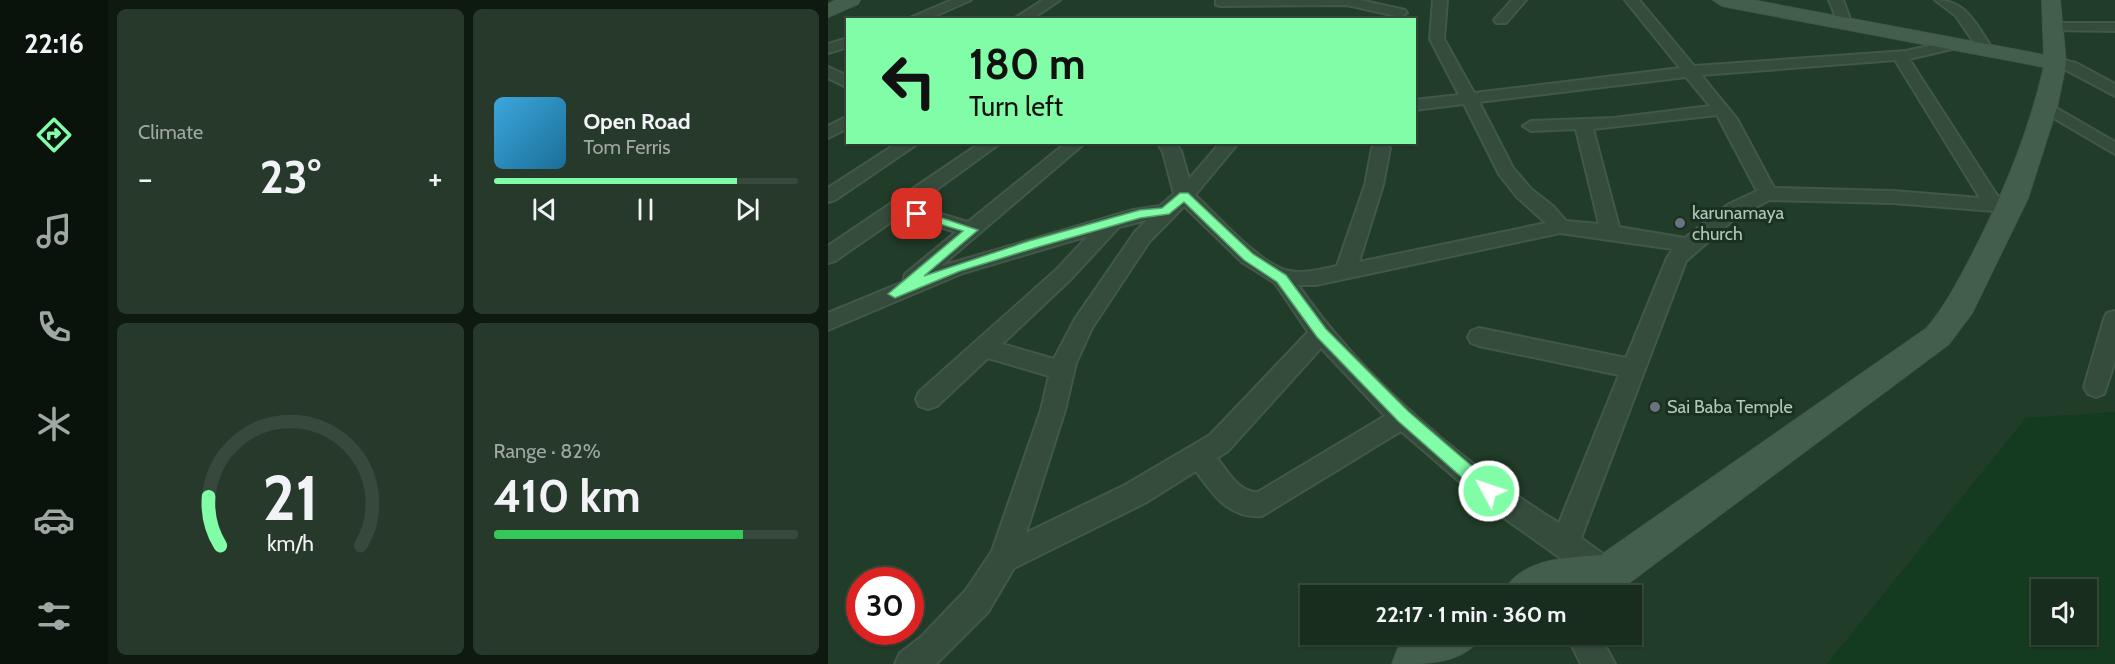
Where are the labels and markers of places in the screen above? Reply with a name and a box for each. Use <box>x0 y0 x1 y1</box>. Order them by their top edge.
pin <box>891 188 942 239</box>
place label: karunamaya church <box>1692 202 1784 245</box>
marker: karunamaya church <box>1673 216 1687 230</box>
place label: Sai Baba Temple <box>1667 396 1793 418</box>
marker: Sai Baba Temple <box>1648 400 1662 414</box>

